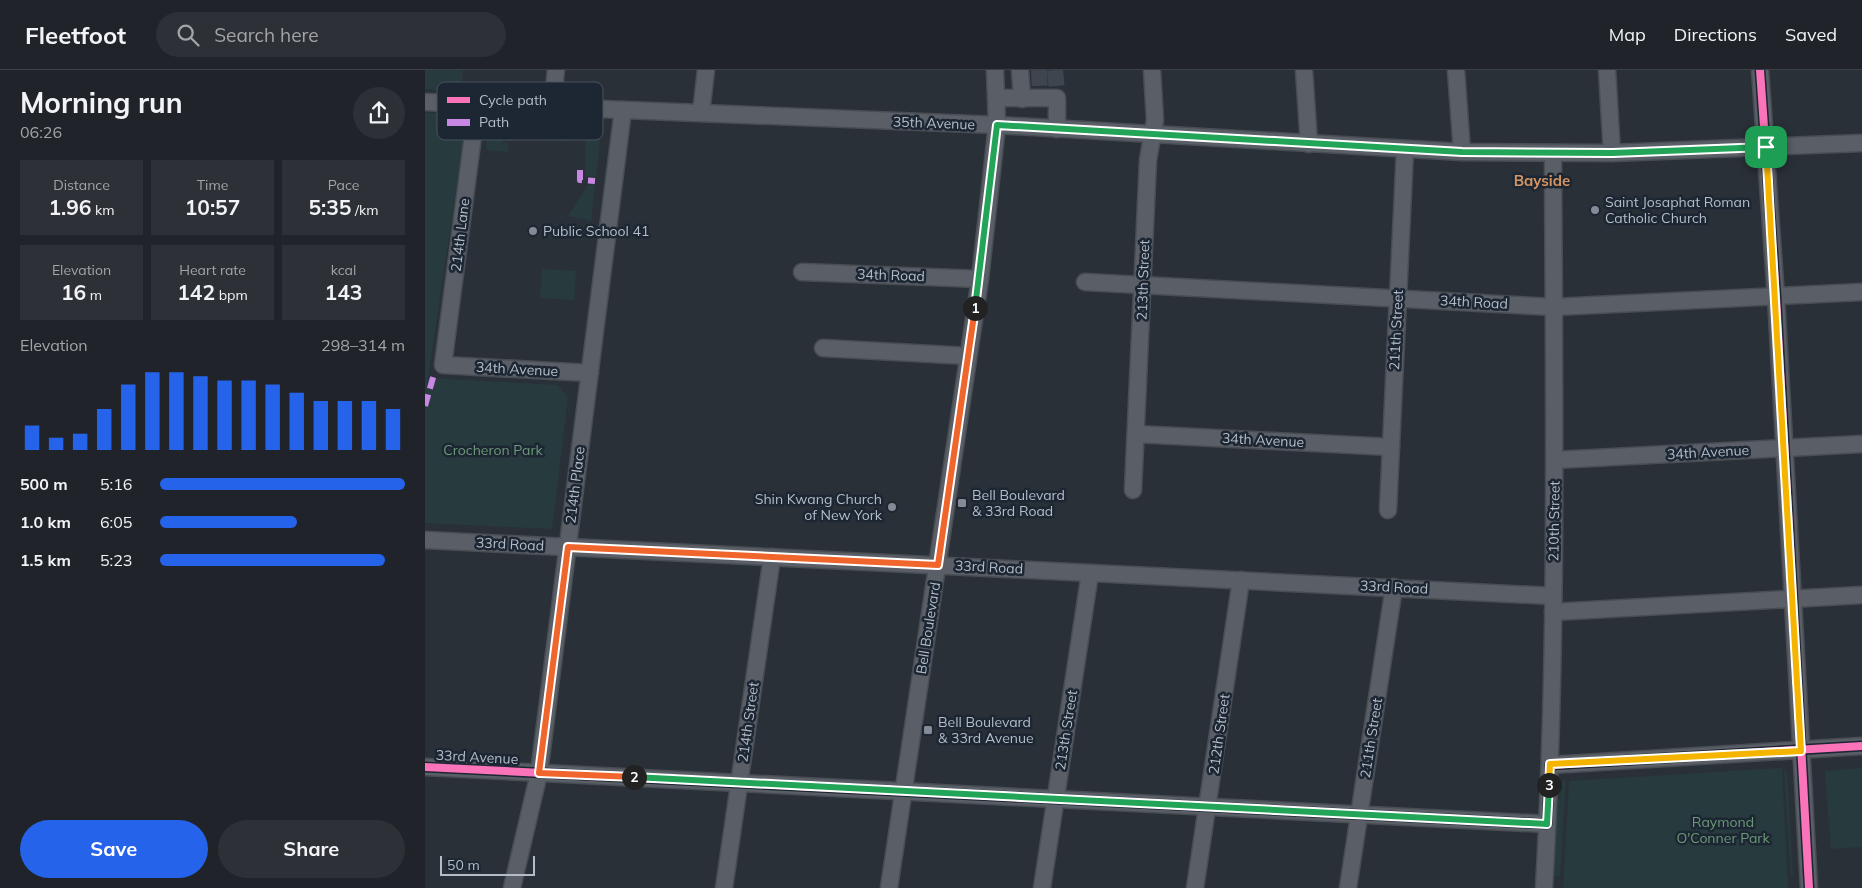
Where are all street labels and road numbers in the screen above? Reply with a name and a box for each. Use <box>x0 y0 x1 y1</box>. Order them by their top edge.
street label: 35th Avenue <box>893 113 975 133</box>
street label: 214th Lane <box>447 197 473 273</box>
street label: 213th Street <box>1133 239 1153 321</box>
street label: 34th Road <box>857 265 925 285</box>
street label: 211th Street <box>1385 289 1407 371</box>
street label: 34th Road <box>1440 291 1508 313</box>
street label: 34th Avenue <box>475 358 559 380</box>
street label: 34th Avenue <box>1221 429 1305 451</box>
street label: 34th Avenue <box>1666 441 1750 463</box>
street label: 214th Place <box>561 446 589 524</box>
street label: 210th Street <box>1544 480 1564 561</box>
street label: 33rd Road <box>475 533 545 555</box>
street label: 33rd Road <box>954 556 1024 578</box>
street label: 33rd Road <box>1359 576 1429 598</box>
street label: Bell Boulevard <box>912 581 944 675</box>
street label: 214th Street <box>733 681 763 763</box>
street label: 213th Street <box>1051 689 1081 771</box>
street label: 212th Street <box>1204 693 1234 775</box>
street label: 211th Street <box>1356 697 1386 779</box>
street label: 33rd Avenue <box>435 746 519 768</box>

